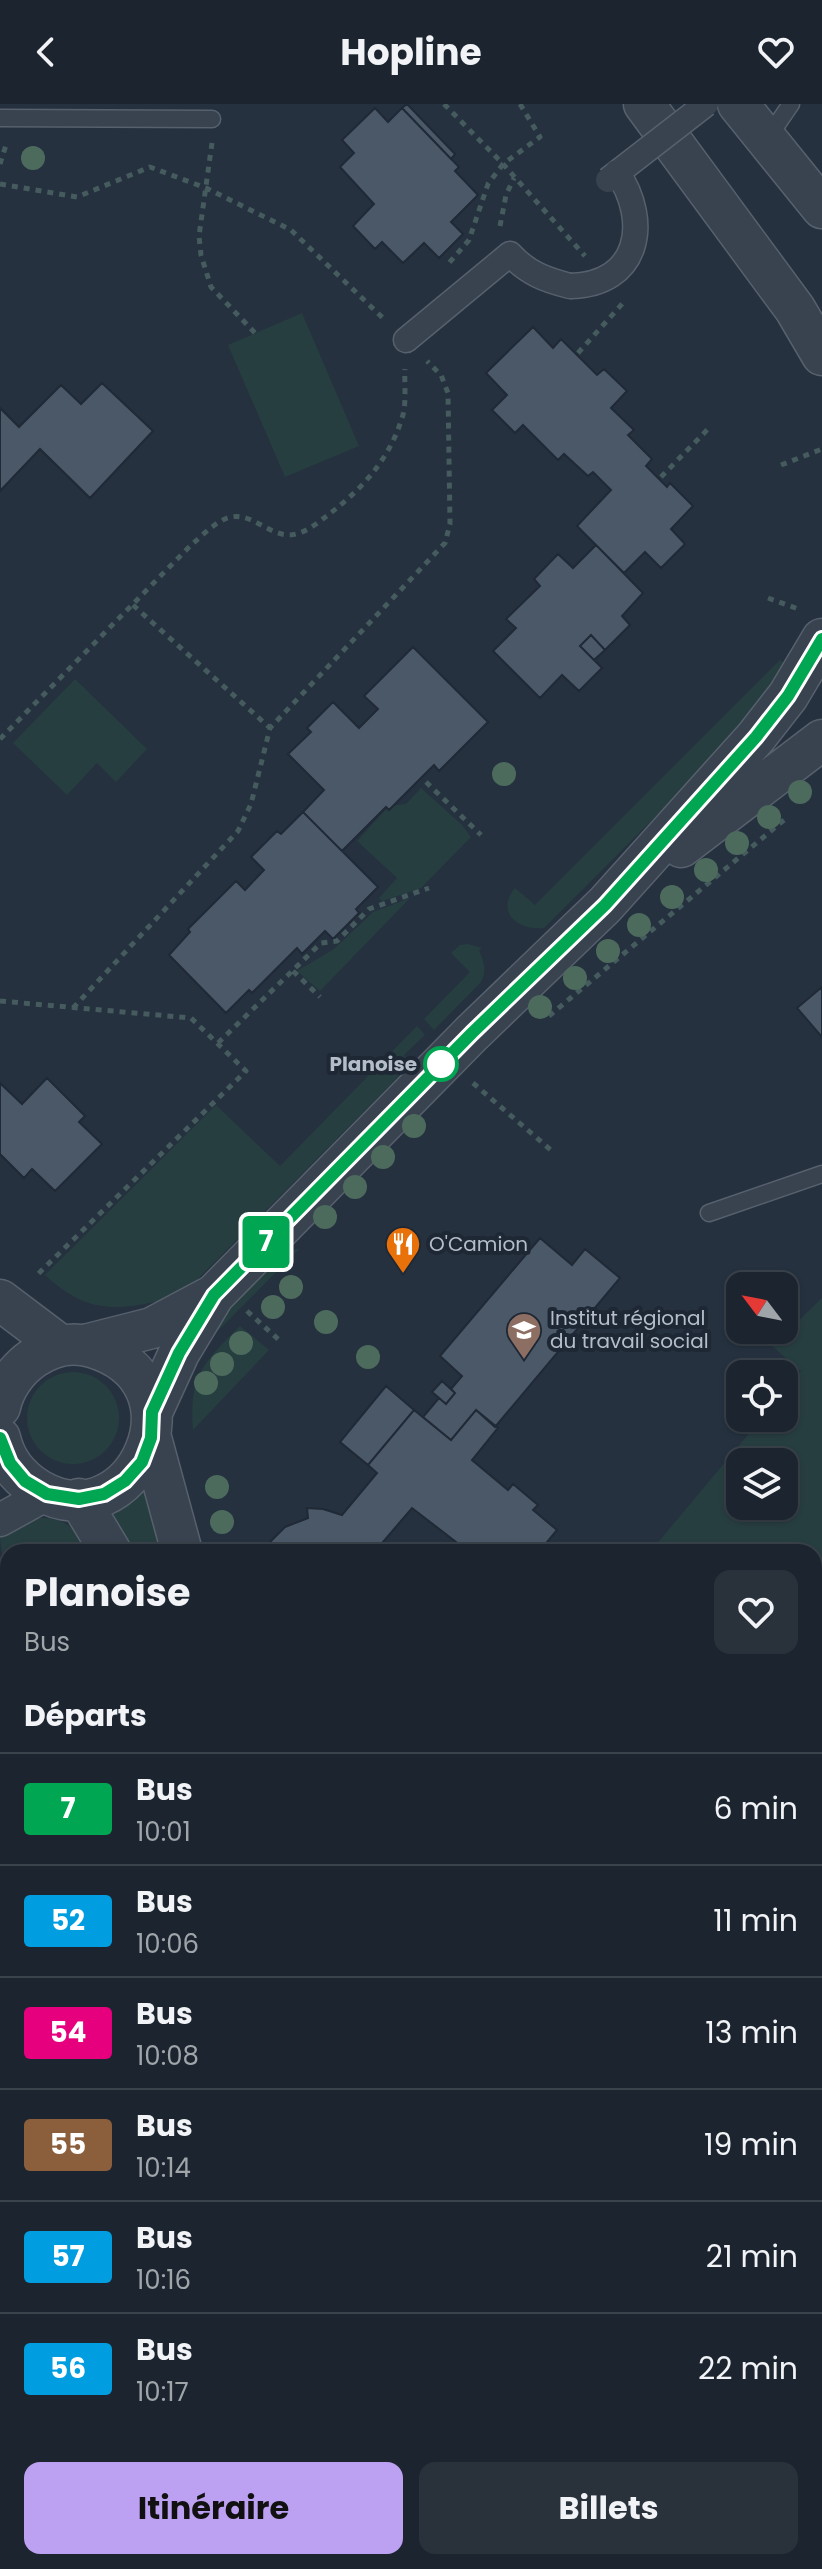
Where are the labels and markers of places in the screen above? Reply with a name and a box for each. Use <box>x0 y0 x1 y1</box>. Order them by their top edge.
marker: Planoise <box>424 1047 458 1081</box>
place label: Planoise <box>329 1050 417 1078</box>
restaurant icon: O'Camion <box>384 1225 422 1275</box>
place label: O'Camion <box>429 1230 528 1258</box>
place label: Institut régional du travail social <box>550 1304 709 1355</box>
school or university icon: Institut régional du travail social <box>505 1311 543 1361</box>

